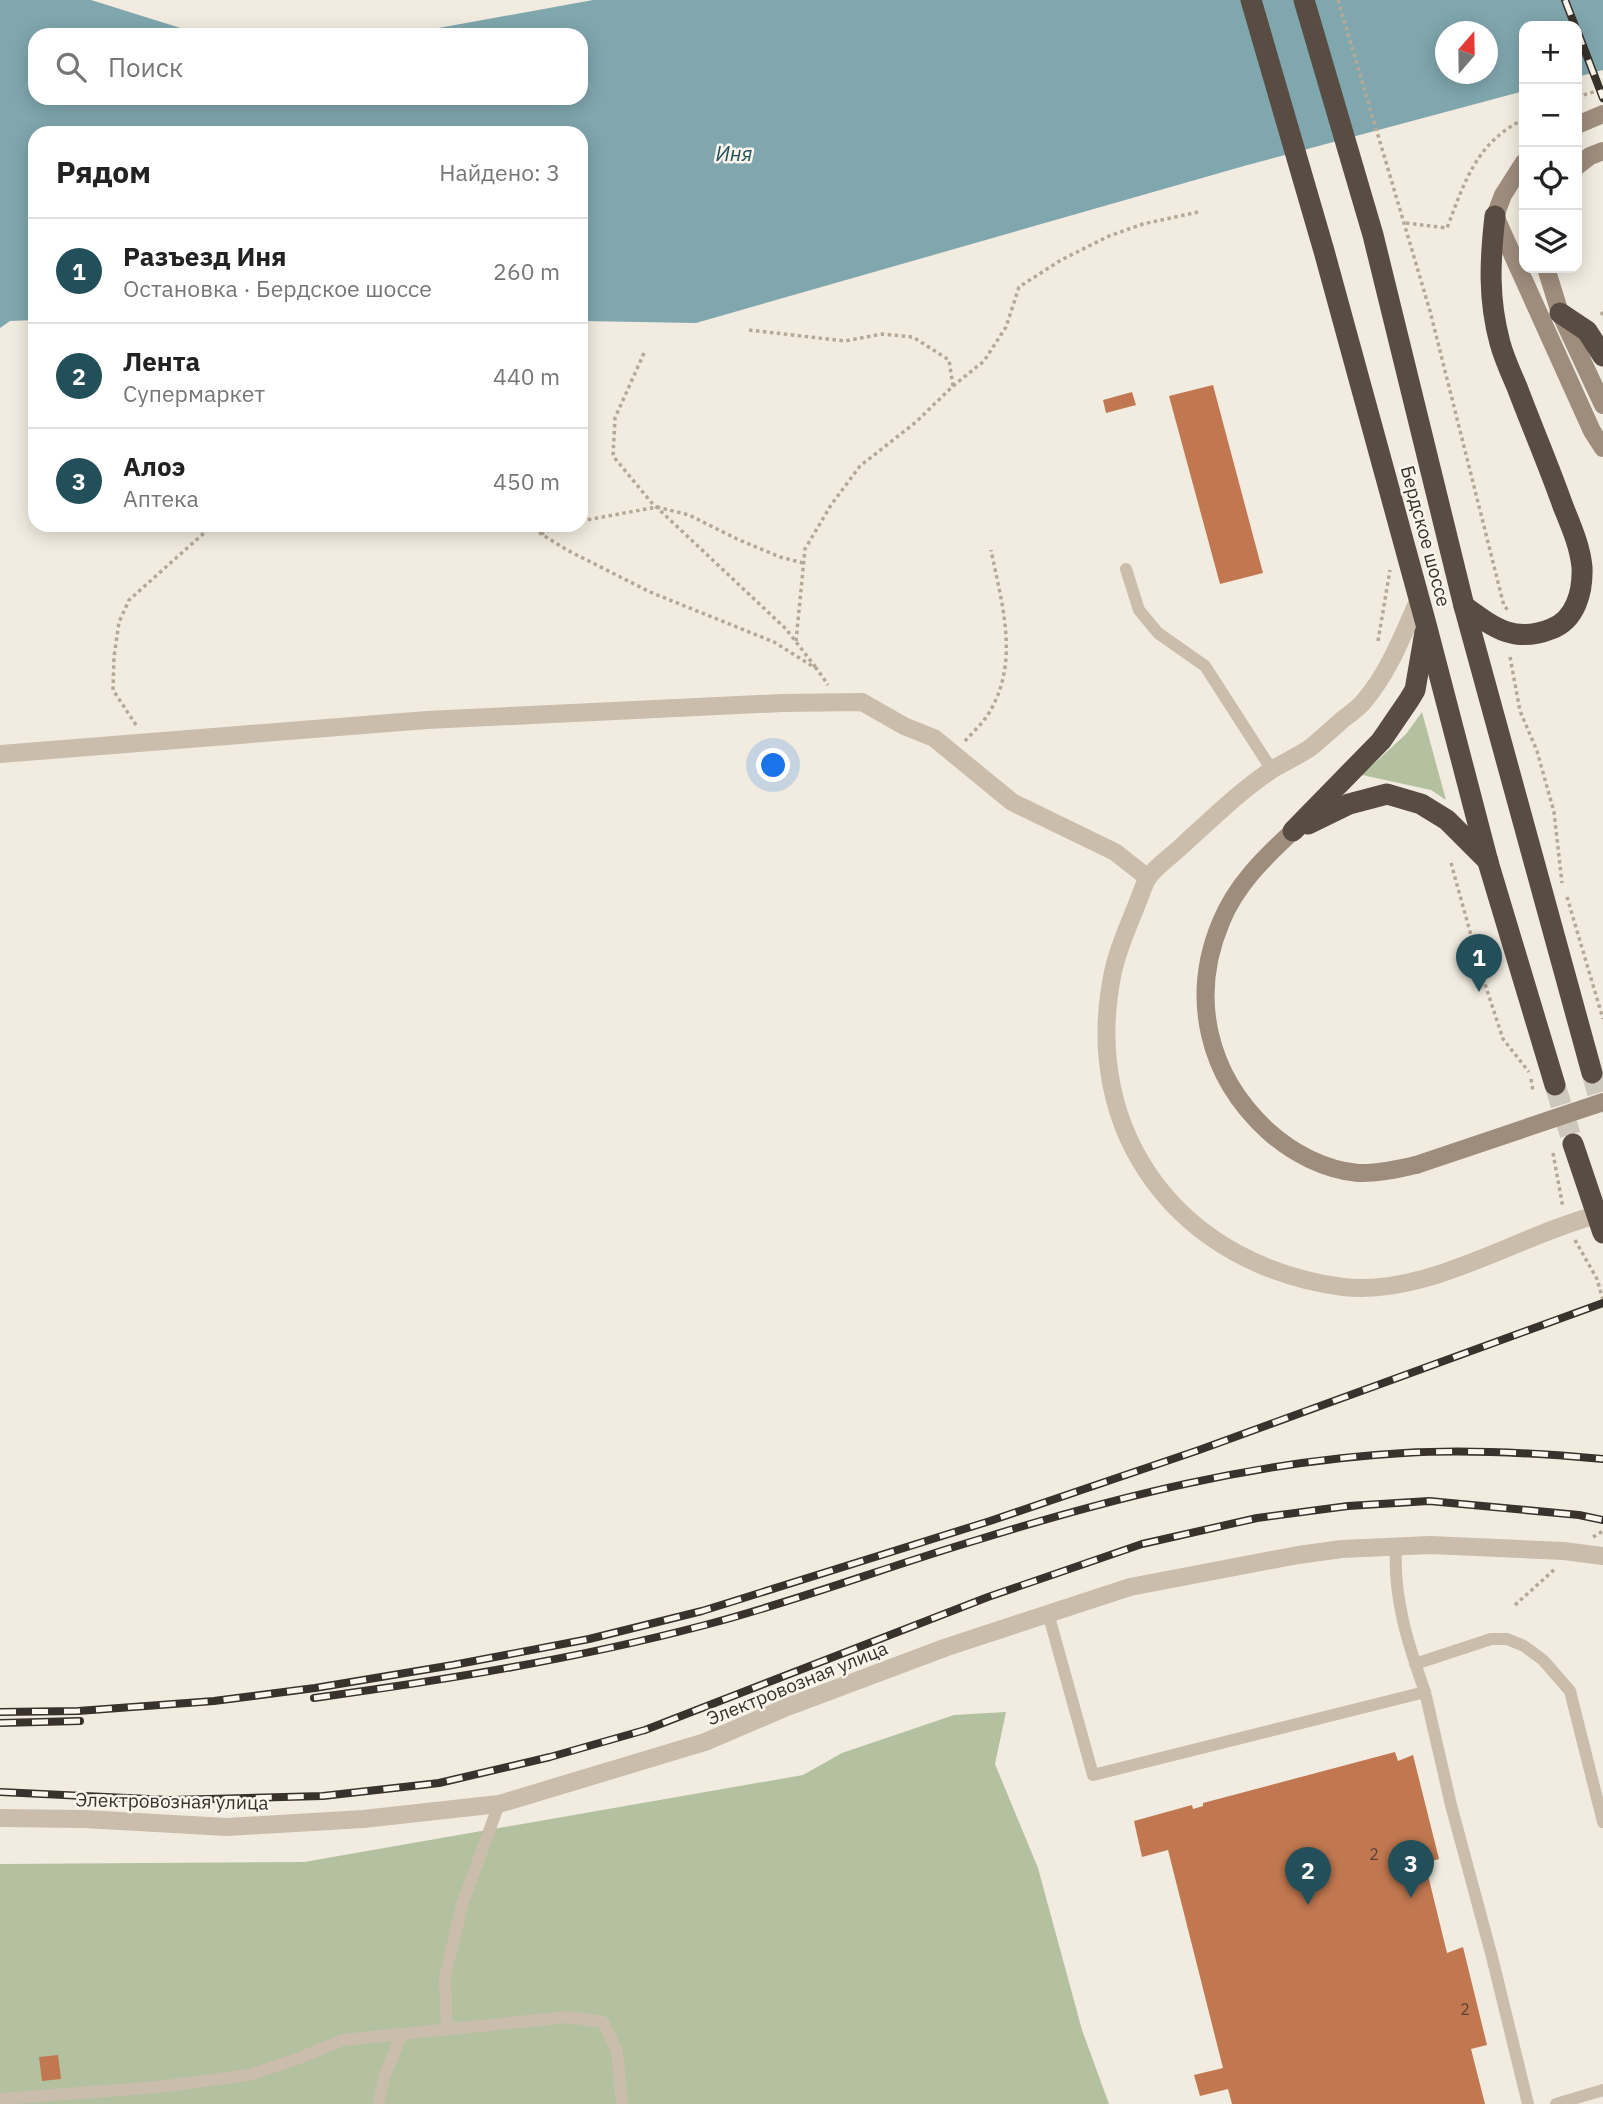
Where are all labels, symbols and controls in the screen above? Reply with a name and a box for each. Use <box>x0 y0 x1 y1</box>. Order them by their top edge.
north arrow <box>1435 21 1498 84</box>
map controls <box>1519 21 1582 273</box>
button: + <box>1519 21 1582 84</box>
search box <box>28 28 588 105</box>
icon: search <box>52 48 90 86</box>
text: Поиск <box>108 50 183 84</box>
button: − <box>1519 84 1582 147</box>
water label: Иня <box>715 139 753 167</box>
button: locate <box>1519 147 1582 210</box>
text: Рядом <box>56 152 151 191</box>
text: Найдено: 3 <box>439 157 560 187</box>
button: layers <box>1519 210 1582 273</box>
text: Разъезд Иня <box>123 239 286 273</box>
text: 1 <box>72 256 86 286</box>
text: 260 m <box>493 256 560 286</box>
text: Остановка · Бердское шоссе <box>123 273 432 303</box>
text: Лента <box>123 344 200 378</box>
text: 2 <box>72 361 86 391</box>
text: 440 m <box>493 361 560 391</box>
text: Супермаркет <box>123 378 265 408</box>
text: Алоэ <box>123 449 185 483</box>
street label: Бердское шоссе <box>1396 463 1456 609</box>
text: 3 <box>72 466 86 496</box>
text: 450 m <box>493 466 560 496</box>
text: Аптека <box>123 483 199 513</box>
your location <box>756 748 790 782</box>
pin: 1 <box>1456 934 1502 992</box>
street label: Электровозная улица <box>703 1636 891 1730</box>
street label: Электровозная улица <box>75 1787 269 1815</box>
pin: 3 <box>1388 1840 1434 1898</box>
house number: 2 <box>1369 1844 1379 1864</box>
pin: 2 <box>1285 1847 1331 1905</box>
house number: 2 <box>1460 1999 1470 2019</box>

